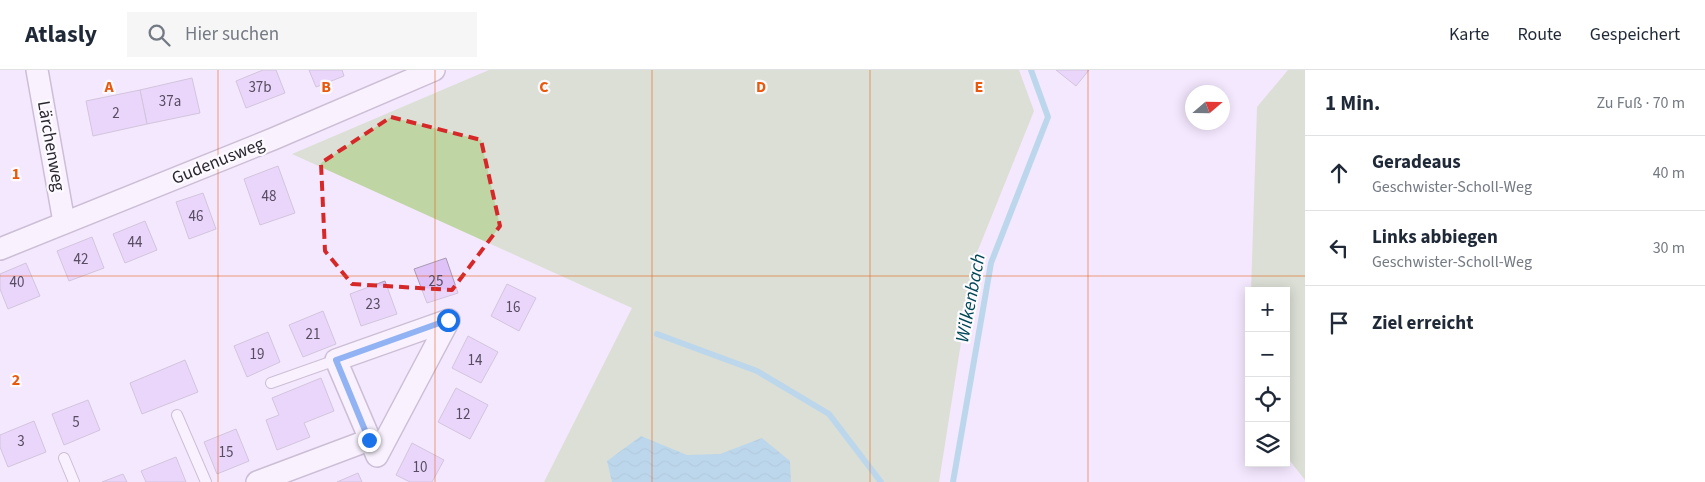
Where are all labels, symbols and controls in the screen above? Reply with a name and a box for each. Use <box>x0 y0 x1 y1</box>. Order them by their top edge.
search box <box>127 12 477 57</box>
text: Atlasly <box>25 17 97 52</box>
icon: search <box>145 21 173 49</box>
text: Hier suchen <box>185 21 279 48</box>
text: Karte <box>1449 22 1489 47</box>
text: Route <box>1517 22 1562 47</box>
text: Gespeichert <box>1590 22 1680 47</box>
text: A <box>103 76 114 98</box>
text: B <box>321 76 331 98</box>
text: C <box>539 76 549 98</box>
text: D <box>756 76 766 98</box>
text: E <box>975 76 983 98</box>
house number: 37b <box>248 77 272 98</box>
north arrow <box>1185 85 1230 130</box>
text: 1 Min. <box>1325 88 1380 118</box>
house number: 37a <box>159 91 181 112</box>
text: Zu Fuß · 70 m <box>1597 92 1685 114</box>
street label: Lärchenweg <box>31 99 71 193</box>
house number: 2 <box>112 103 120 124</box>
street label: Gudenusweg <box>168 131 268 191</box>
text: Geradeaus <box>1372 149 1461 176</box>
icon: ahead <box>1325 159 1353 187</box>
text: 40 m <box>1653 162 1685 184</box>
text: 1 <box>12 163 20 185</box>
text: Geschwister-Scholl-Weg <box>1372 176 1532 198</box>
house number: 48 <box>262 186 276 207</box>
house number: 46 <box>189 206 203 227</box>
text: Links abbiegen <box>1372 224 1498 251</box>
house number: 44 <box>128 232 143 253</box>
icon: left <box>1325 234 1353 262</box>
text: 30 m <box>1653 237 1685 259</box>
house number: 42 <box>74 249 88 270</box>
water label: Wilkenbach <box>949 251 993 345</box>
text: Geschwister-Scholl-Weg <box>1372 251 1532 273</box>
house number: 25 <box>429 271 443 292</box>
house number: 40 <box>10 272 24 293</box>
map controls <box>1245 287 1290 467</box>
button: + <box>1245 287 1290 332</box>
house number: 23 <box>366 294 380 315</box>
house number: 16 <box>506 297 520 318</box>
route start <box>437 309 460 332</box>
icon: arrive <box>1325 309 1353 337</box>
text: Ziel erreicht <box>1372 310 1473 337</box>
house number: 21 <box>306 324 320 345</box>
button: − <box>1245 332 1290 377</box>
house number: 19 <box>250 344 264 365</box>
house number: 14 <box>468 350 483 371</box>
text: 2 <box>12 369 20 391</box>
button: locate <box>1245 377 1290 422</box>
house number: 12 <box>456 404 470 425</box>
house number: 5 <box>72 412 80 433</box>
button: layers <box>1245 422 1290 467</box>
route end <box>358 429 381 452</box>
house number: 3 <box>17 431 25 452</box>
house number: 15 <box>219 442 233 463</box>
house number: 10 <box>413 457 427 478</box>

